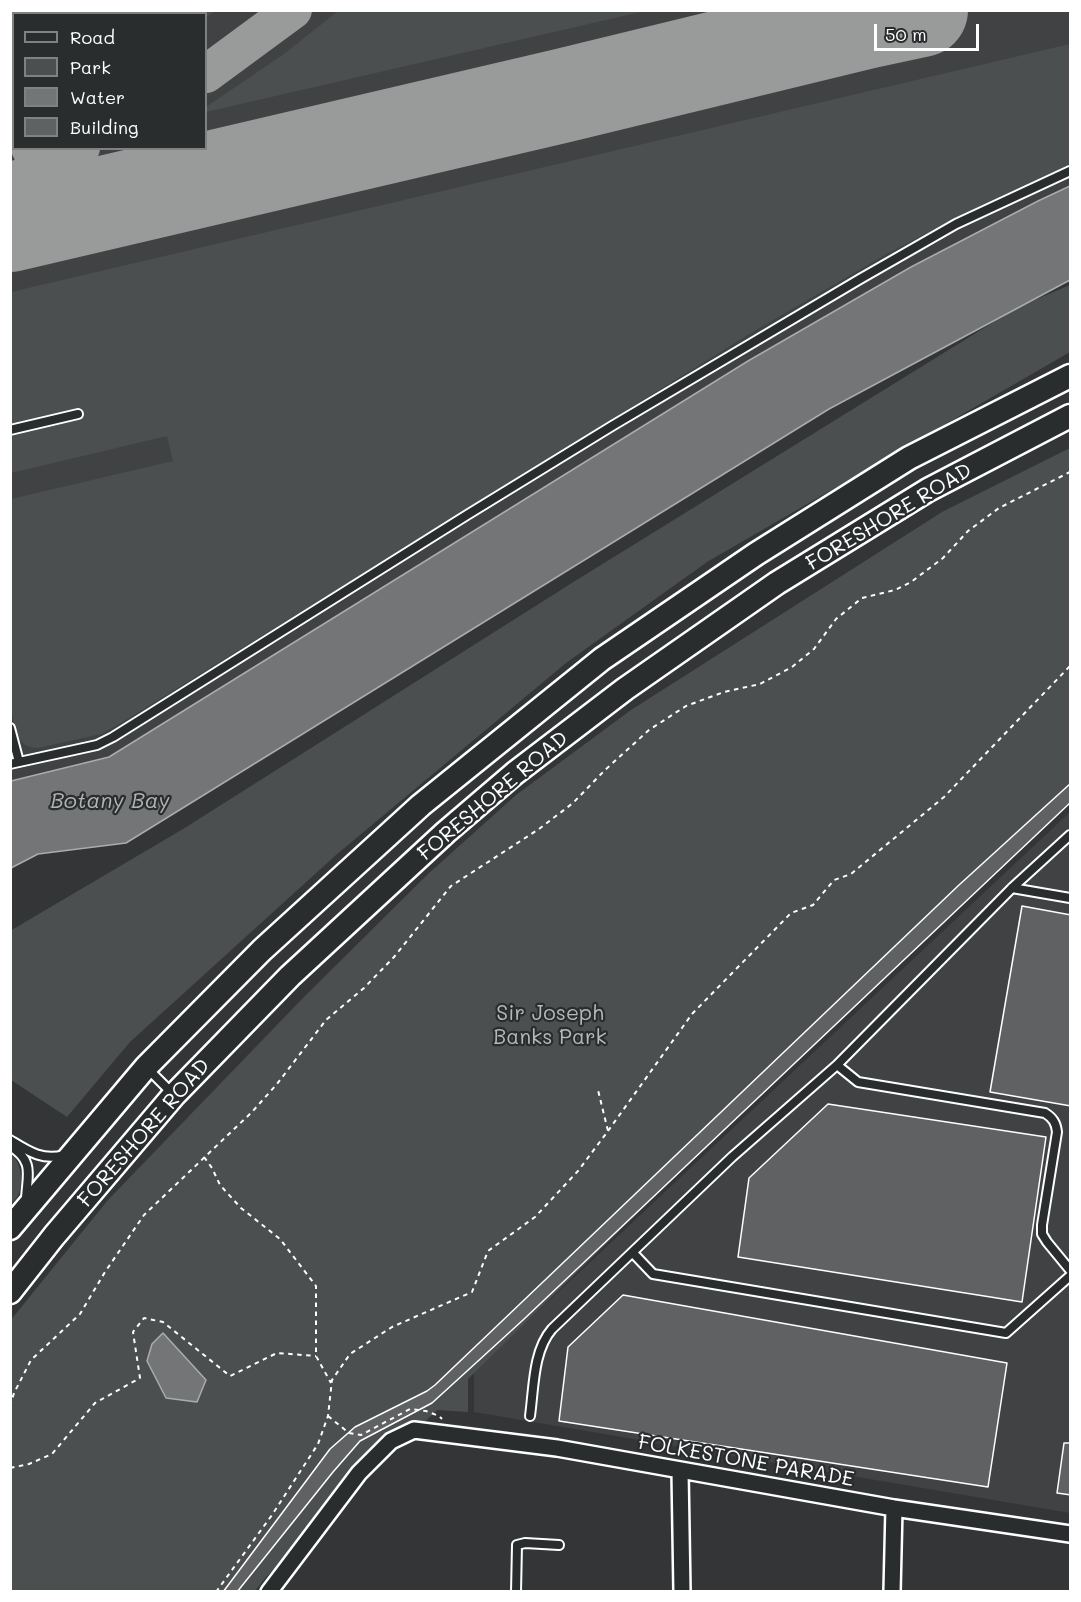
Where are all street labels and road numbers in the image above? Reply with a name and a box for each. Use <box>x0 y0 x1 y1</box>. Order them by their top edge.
street label: FORESHORE ROAD <box>802 458 976 576</box>
street label: FORESHORE ROAD <box>413 726 573 866</box>
street label: FORESHORE ROAD <box>73 1054 215 1212</box>
street label: FOLKESTONE PARADE <box>636 1430 856 1492</box>

